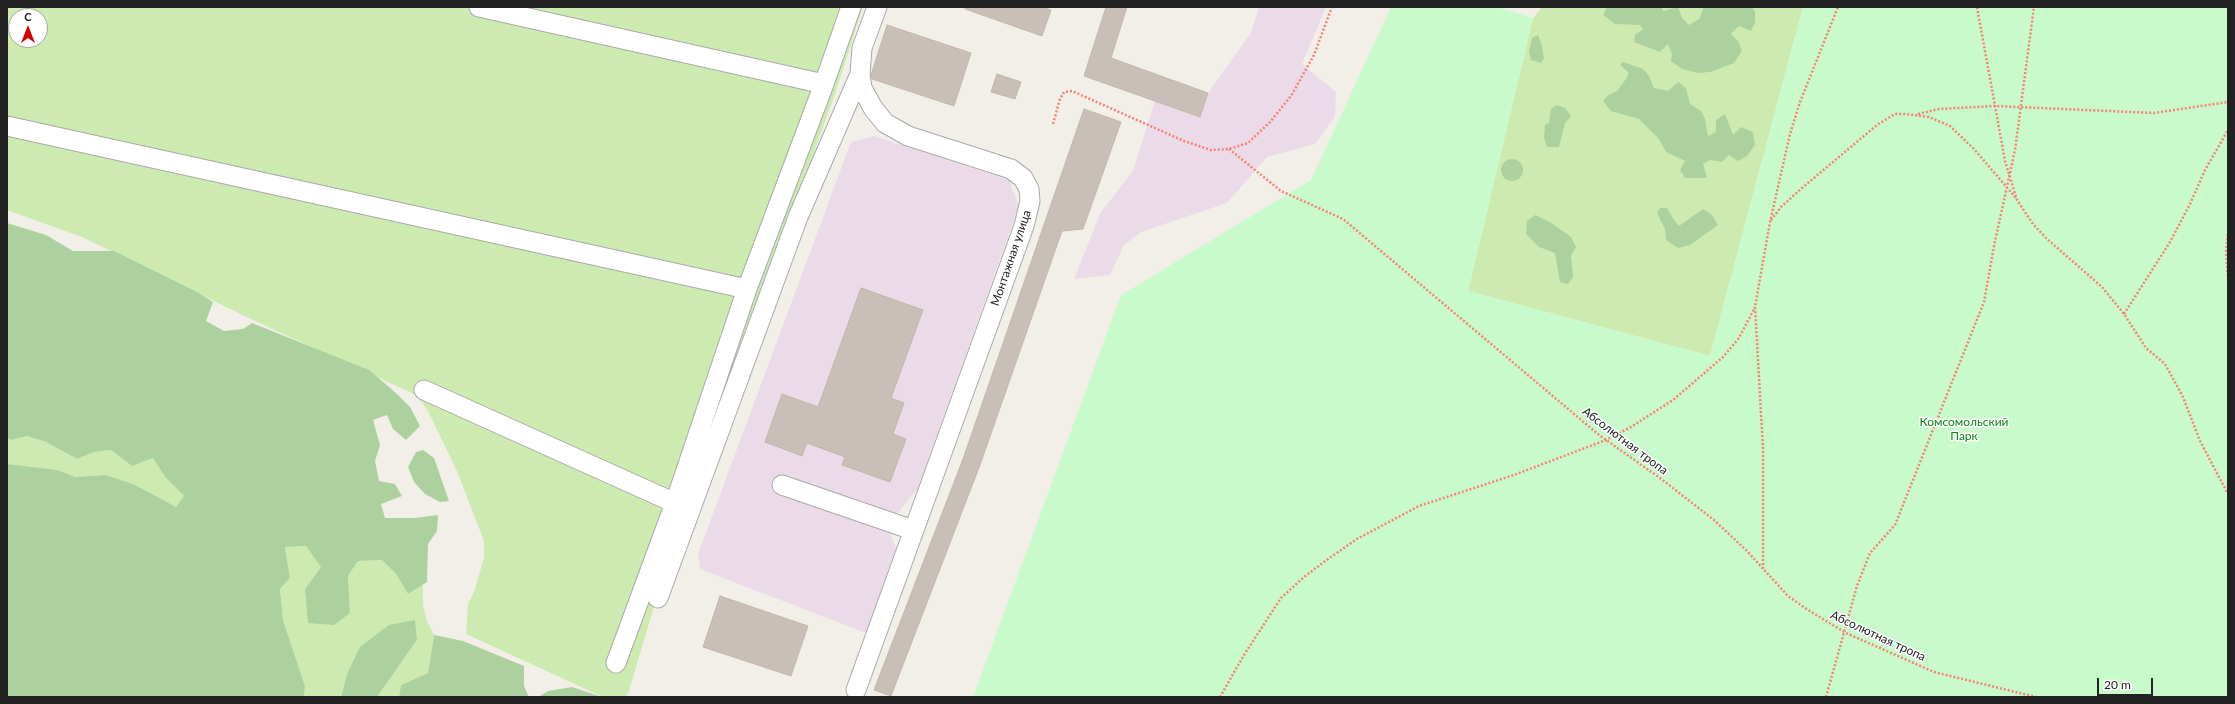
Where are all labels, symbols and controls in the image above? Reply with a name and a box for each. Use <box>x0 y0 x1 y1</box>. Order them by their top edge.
north arrow <box>8 8 48 48</box>
text: С <box>24 10 32 23</box>
street label: Монтажная улица <box>988 208 1034 308</box>
street label: Абсолютная тропа <box>1579 404 1671 478</box>
park label: Комсомольский Парк <box>1920 415 2008 443</box>
street label: Абсолютная тропа <box>1828 608 1928 664</box>
scale bar <box>2099 670 2155 696</box>
text: 20 m <box>2104 677 2131 692</box>

